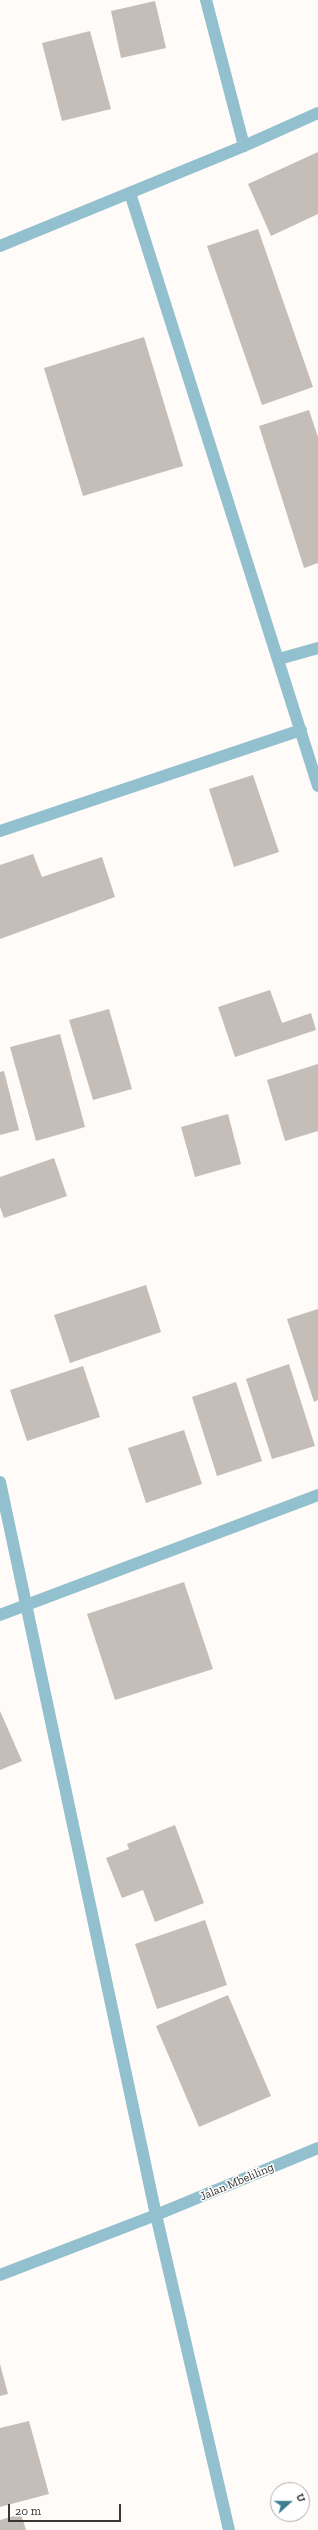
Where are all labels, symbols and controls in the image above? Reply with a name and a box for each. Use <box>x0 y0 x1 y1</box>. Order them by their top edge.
street label: Jalan Mbeliling <box>198 2160 276 2204</box>
north arrow <box>270 2482 310 2522</box>
text: U <box>293 2492 308 2504</box>
scale bar <box>10 2496 123 2522</box>
text: 20 m <box>15 2504 41 2518</box>

